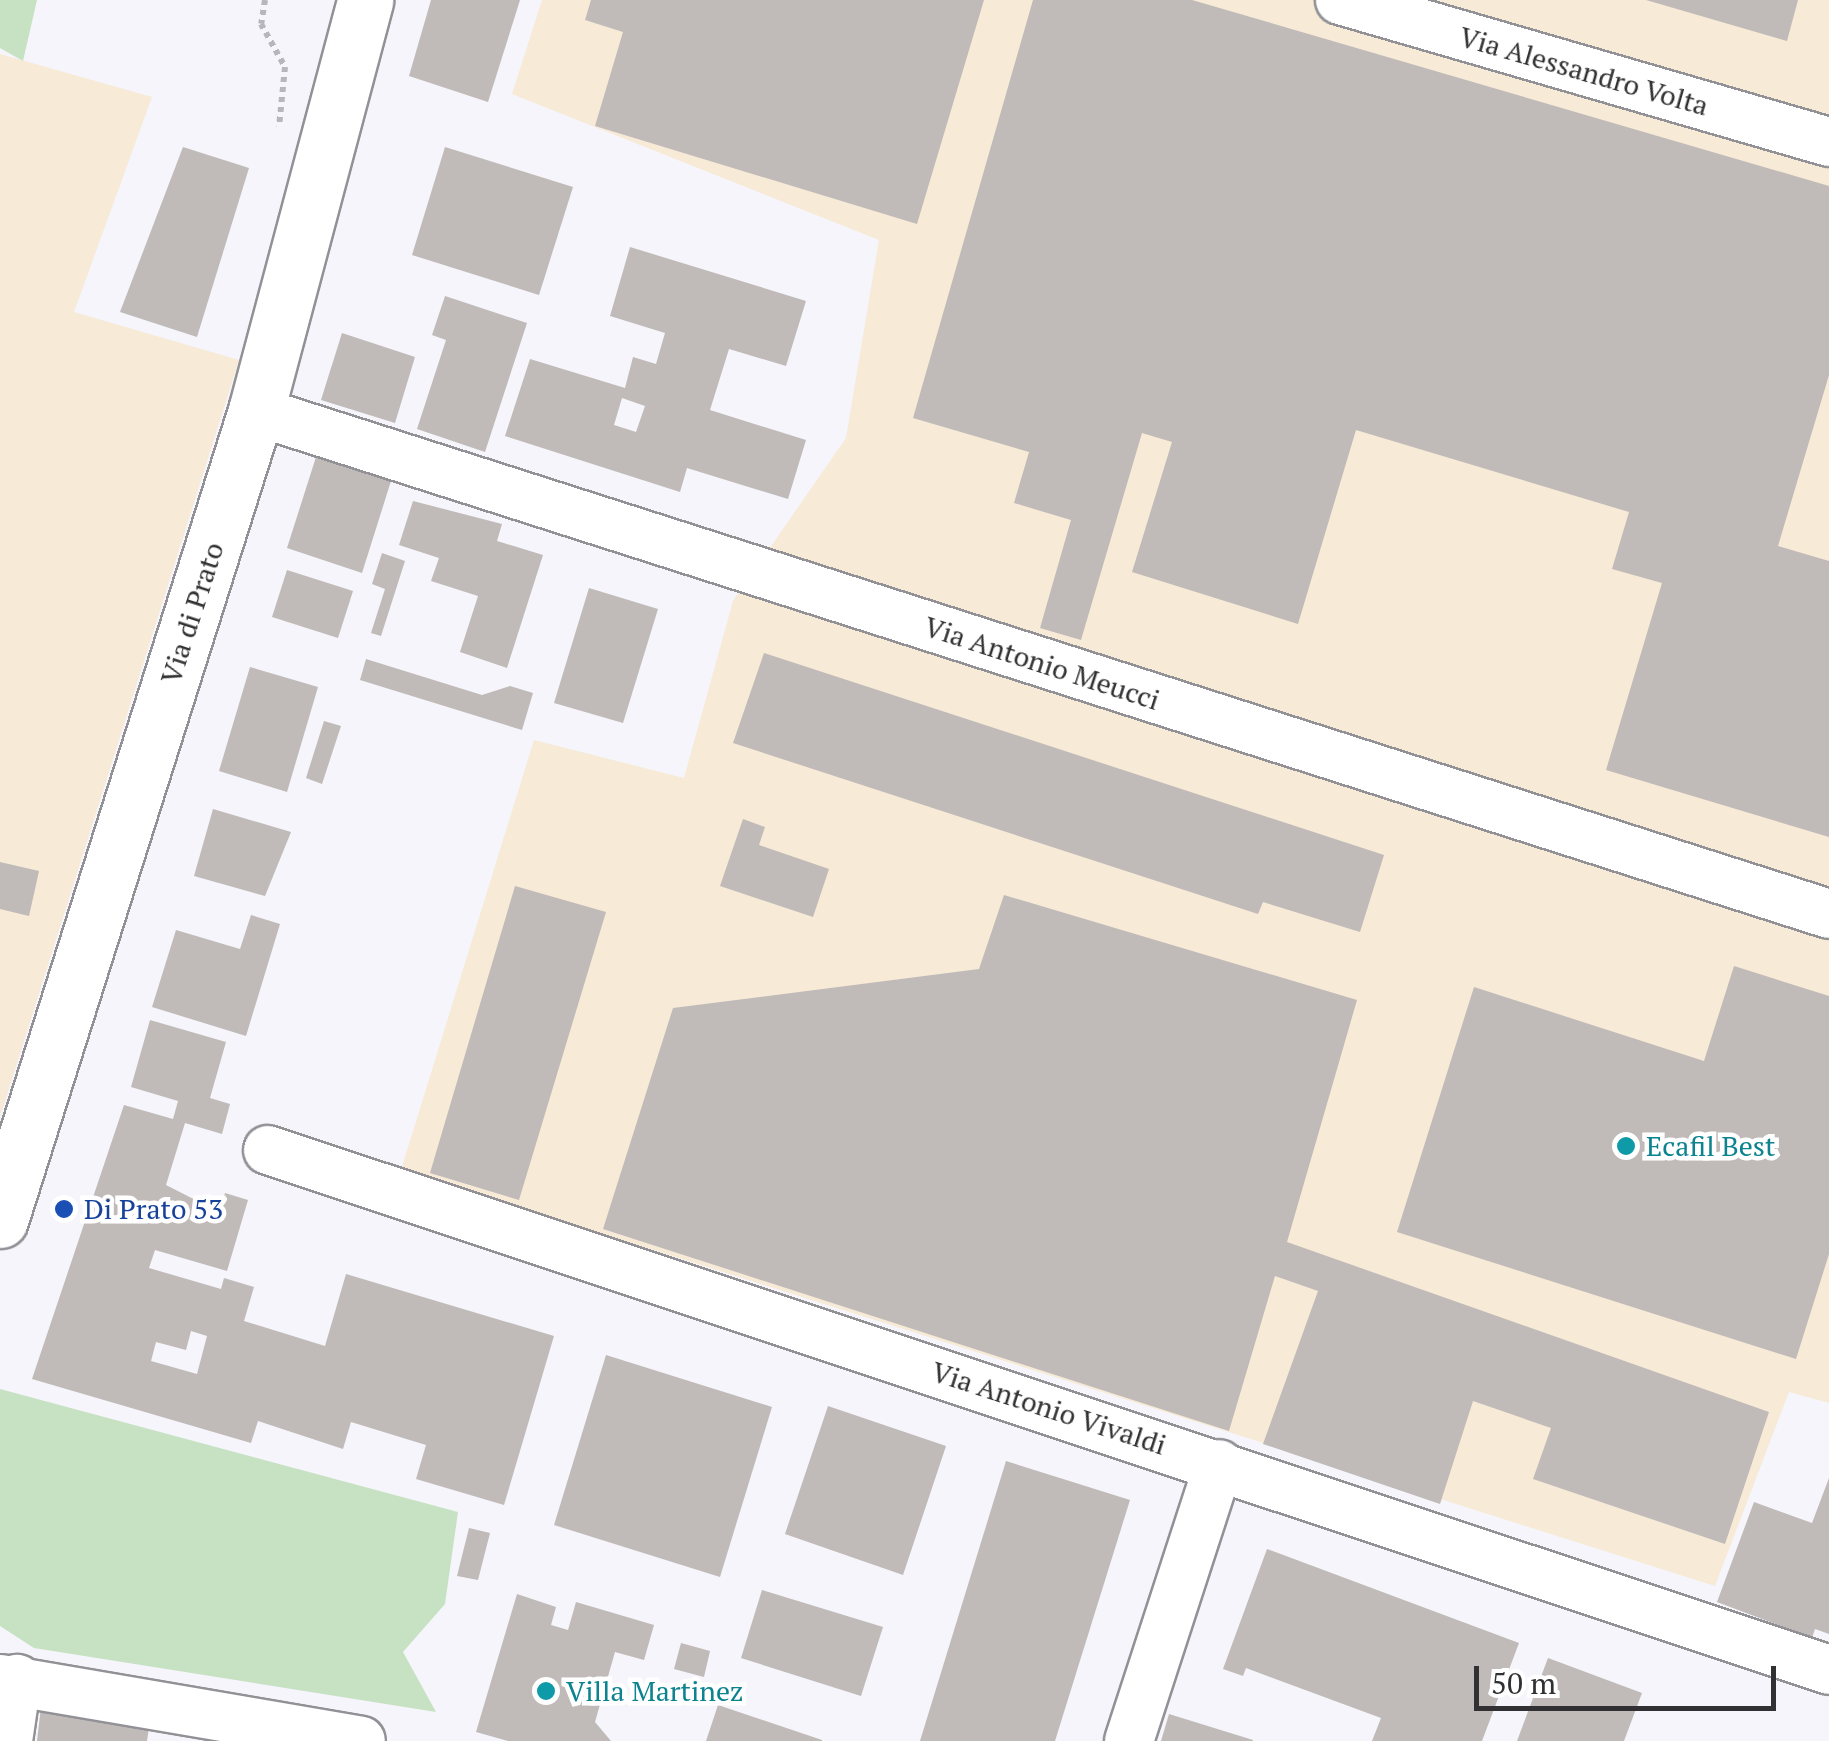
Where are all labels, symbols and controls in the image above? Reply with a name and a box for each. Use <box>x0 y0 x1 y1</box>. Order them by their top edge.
street label: Via Alessandro Volta <box>1455 19 1713 123</box>
street label: Via di Prato <box>153 538 231 688</box>
street label: Via Antonio Meucci <box>920 609 1164 717</box>
place label: Ecafil Best <box>1646 1129 1775 1163</box>
marker: Ecafil Best <box>1615 1135 1637 1157</box>
place label: Di Prato 53 <box>84 1192 223 1226</box>
marker: Di Prato 53 <box>53 1198 75 1220</box>
street label: Via Antonio Vivaldi <box>927 1354 1171 1462</box>
scale bar <box>1479 1646 1782 1708</box>
text: 50 m <box>1491 1663 1556 1703</box>
place label: Villa Martinez <box>566 1674 743 1708</box>
marker: Villa Martinez <box>535 1680 557 1702</box>

